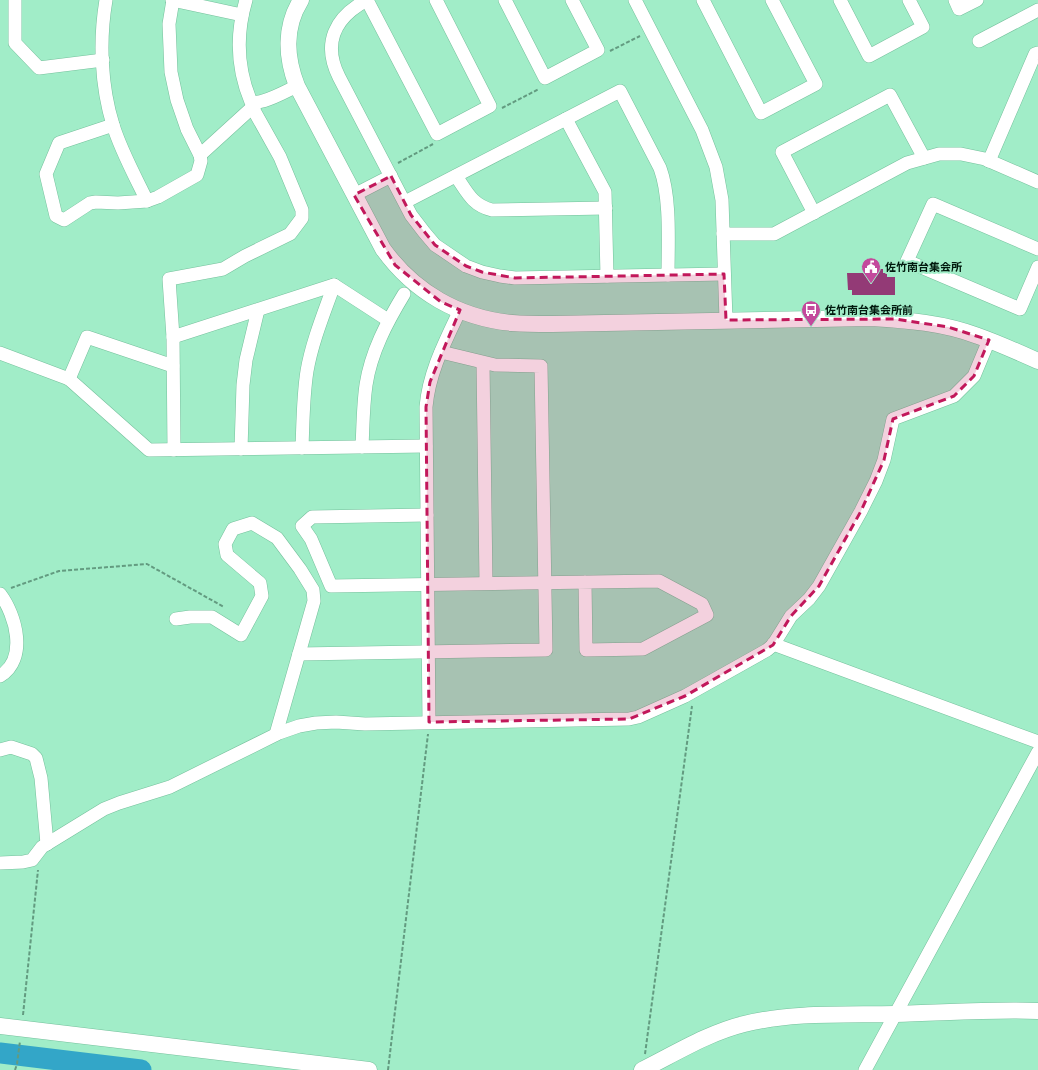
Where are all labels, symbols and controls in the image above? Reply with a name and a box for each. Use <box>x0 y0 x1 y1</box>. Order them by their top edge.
public building icon: 佐竹南台集会所 <box>860 256 882 284</box>
place label: 佐竹南台集会所 <box>885 260 962 275</box>
bus stop icon: 佐竹南台集会所前 <box>800 299 822 327</box>
place label: 佐竹南台集会所前 <box>825 303 913 318</box>

